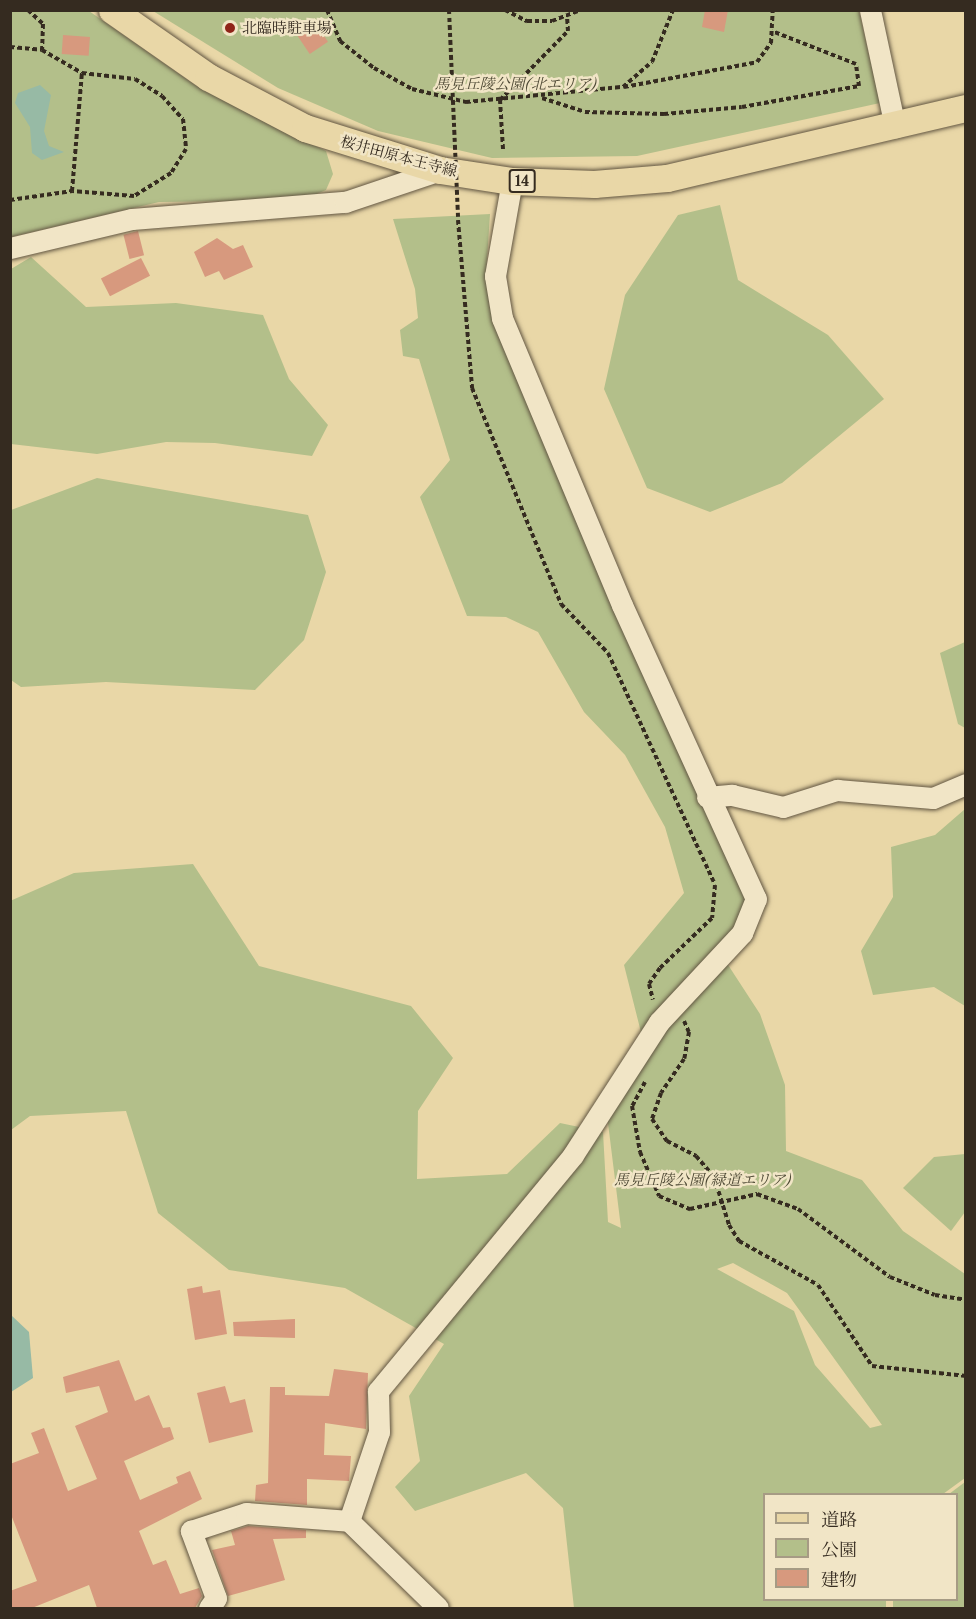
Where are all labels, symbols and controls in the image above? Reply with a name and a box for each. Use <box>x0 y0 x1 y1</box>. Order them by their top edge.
place label: 北臨時駐車場 <box>242 19 332 37</box>
marker: 北臨時駐車場 <box>223 21 237 35</box>
park label: 馬見丘陵公園(北エリア) <box>435 75 597 93</box>
street label: 桜井田原本王寺線 <box>339 132 459 180</box>
road number: 14 <box>508 170 536 192</box>
park label: 馬見丘陵公園(緑道エリア) <box>614 1171 792 1189</box>
legend <box>763 1493 958 1601</box>
text: 道路 <box>821 1509 857 1531</box>
text: 公園 <box>821 1539 857 1561</box>
text: 建物 <box>821 1569 857 1591</box>

